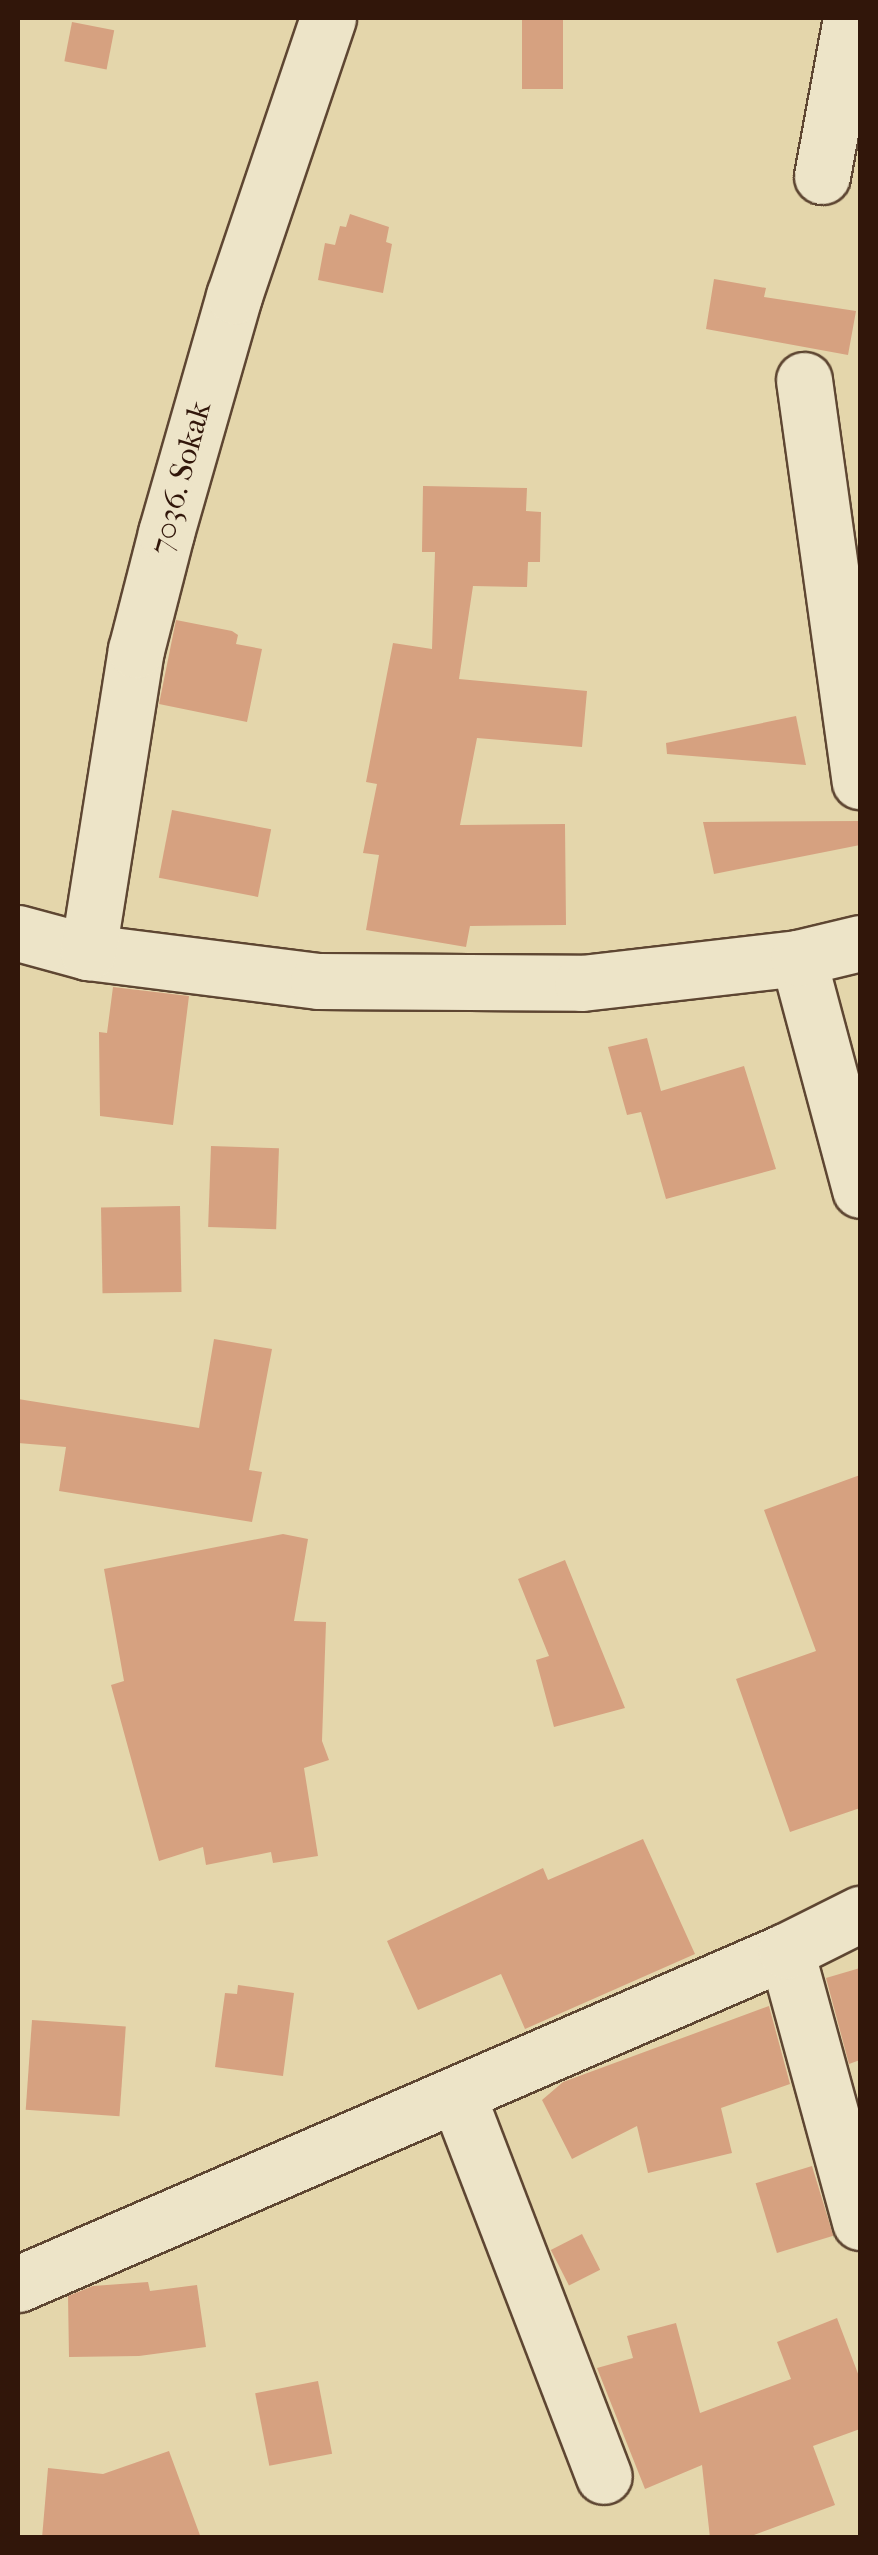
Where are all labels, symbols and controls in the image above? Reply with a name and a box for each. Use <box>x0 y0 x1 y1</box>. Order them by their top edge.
street label: 7036. Sokak <box>142 397 220 559</box>

